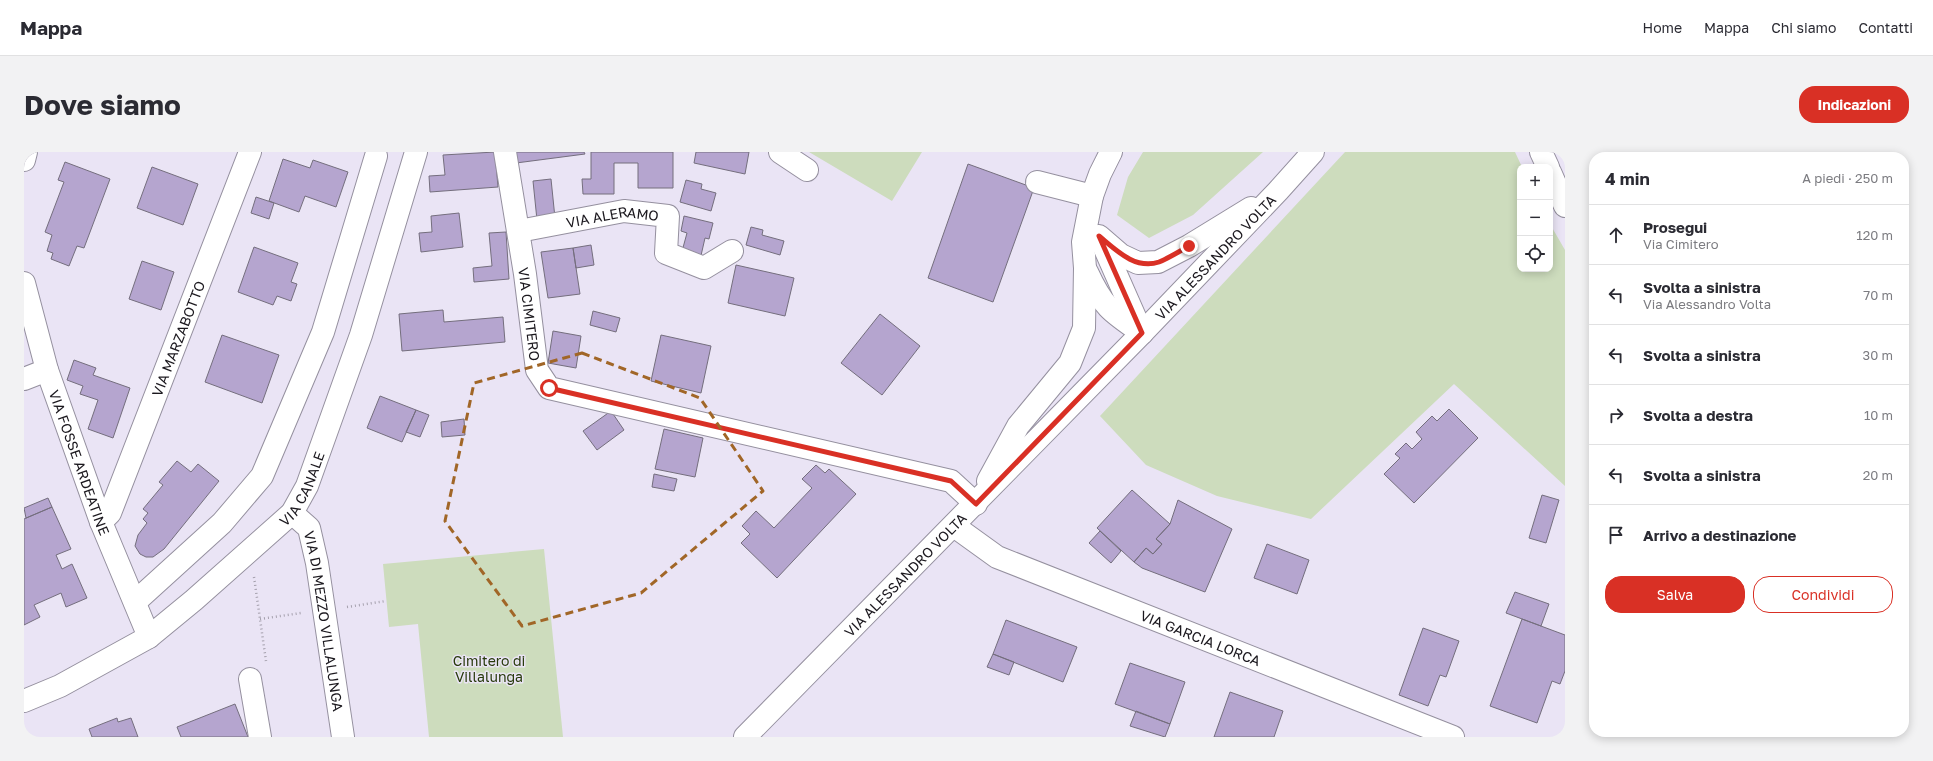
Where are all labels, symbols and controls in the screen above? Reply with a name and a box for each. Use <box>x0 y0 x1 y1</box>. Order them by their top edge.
text: Mappa <box>20 16 82 39</box>
text: Home <box>1643 19 1682 36</box>
text: Mappa <box>1704 19 1749 36</box>
text: Chi siamo <box>1771 19 1836 36</box>
text: Contatti <box>1858 19 1913 36</box>
button: Indicazioni <box>1799 86 1909 123</box>
text: Dove siamo <box>24 88 181 121</box>
map controls <box>1517 164 1553 272</box>
button: + <box>1517 164 1553 200</box>
text: 4 min <box>1605 168 1650 189</box>
text: A piedi · 250 m <box>1802 170 1893 186</box>
street label: VIA ALESSANDRO VOLTA <box>1151 190 1279 323</box>
button: − <box>1517 200 1553 236</box>
street label: VIA ALERAMO <box>565 202 660 230</box>
text: Prosegui <box>1643 218 1707 236</box>
icon: ahead <box>1605 224 1627 246</box>
text: 120 m <box>1856 227 1893 243</box>
button: locate <box>1517 236 1553 272</box>
text: Via Cimitero <box>1643 236 1719 252</box>
route end <box>1180 237 1198 255</box>
street label: VIA CIMITERO <box>516 266 544 362</box>
street label: VIA MARZABOTTO <box>148 278 208 399</box>
text: Svolta a sinistra <box>1643 278 1761 296</box>
icon: left <box>1605 284 1627 306</box>
text: 70 m <box>1863 287 1893 303</box>
text: Via Alessandro Volta <box>1643 296 1771 312</box>
icon: left <box>1605 344 1627 366</box>
text: Svolta a sinistra <box>1643 346 1761 364</box>
text: 30 m <box>1863 347 1893 363</box>
route start <box>540 379 558 397</box>
street label: VIA FOSSE ARDEATINE <box>46 387 114 538</box>
icon: right <box>1605 404 1627 426</box>
text: Svolta a destra <box>1643 406 1753 424</box>
text: 10 m <box>1864 407 1893 423</box>
street label: VIA CANALE <box>275 449 327 529</box>
icon: left <box>1605 464 1627 486</box>
text: Svolta a sinistra <box>1643 466 1761 484</box>
text: 20 m <box>1863 467 1893 483</box>
street label: VIA ALESSANDRO VOLTA <box>840 508 970 640</box>
icon: arrive <box>1605 524 1627 546</box>
text: Arrivo a destinazione <box>1643 526 1796 544</box>
street label: VIA DI MEZZO VILLALUNGA <box>301 529 348 713</box>
button: Salva <box>1605 576 1745 613</box>
button: Condividi <box>1753 576 1893 613</box>
street label: VIA GARCIA LORCA <box>1138 606 1264 669</box>
park label: Cimitero di Villalunga <box>453 652 525 685</box>

